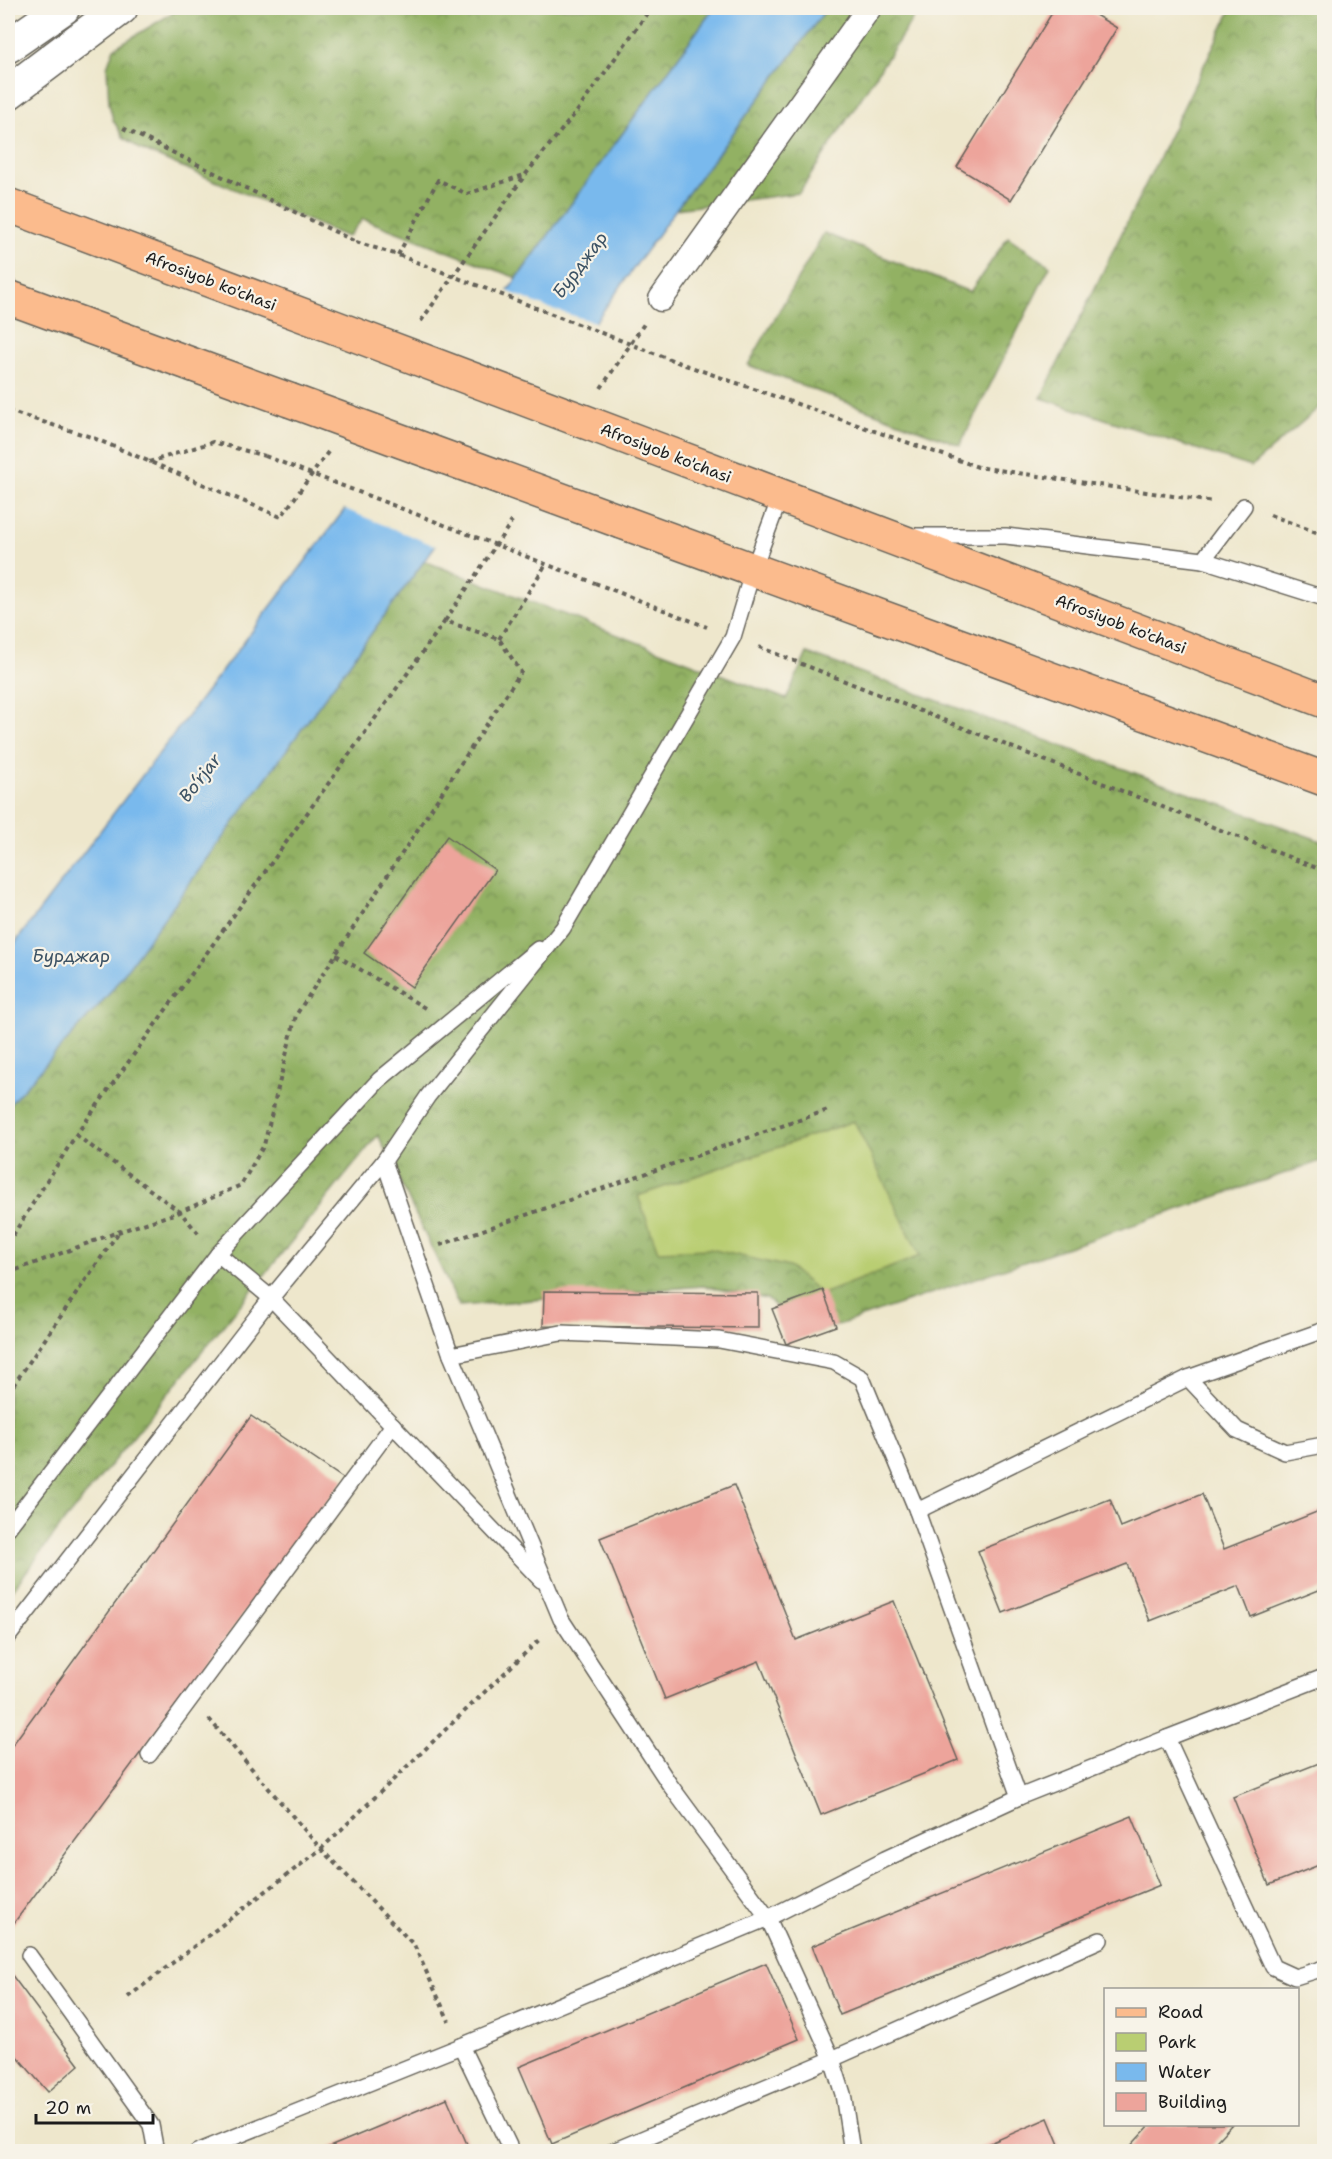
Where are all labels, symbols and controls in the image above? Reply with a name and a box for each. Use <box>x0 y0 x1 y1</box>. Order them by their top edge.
water label: Бурджар <box>547 227 613 303</box>
street label: Afrosiyob ko'chasi <box>142 246 280 316</box>
street label: Afrosiyob ko'chasi <box>597 418 735 488</box>
street label: Afrosiyob ko'chasi <box>1052 589 1190 659</box>
water label: Bo‘rjar <box>173 748 227 808</box>
water label: Бурджар <box>32 944 110 968</box>
legend <box>1104 1988 1299 2126</box>
text: Road <box>1158 2000 1203 2024</box>
text: Park <box>1158 2030 1197 2054</box>
text: Water <box>1158 2060 1211 2084</box>
scale bar <box>36 2087 153 2125</box>
text: Building <box>1158 2090 1227 2114</box>
text: 20 m <box>45 2096 91 2120</box>

